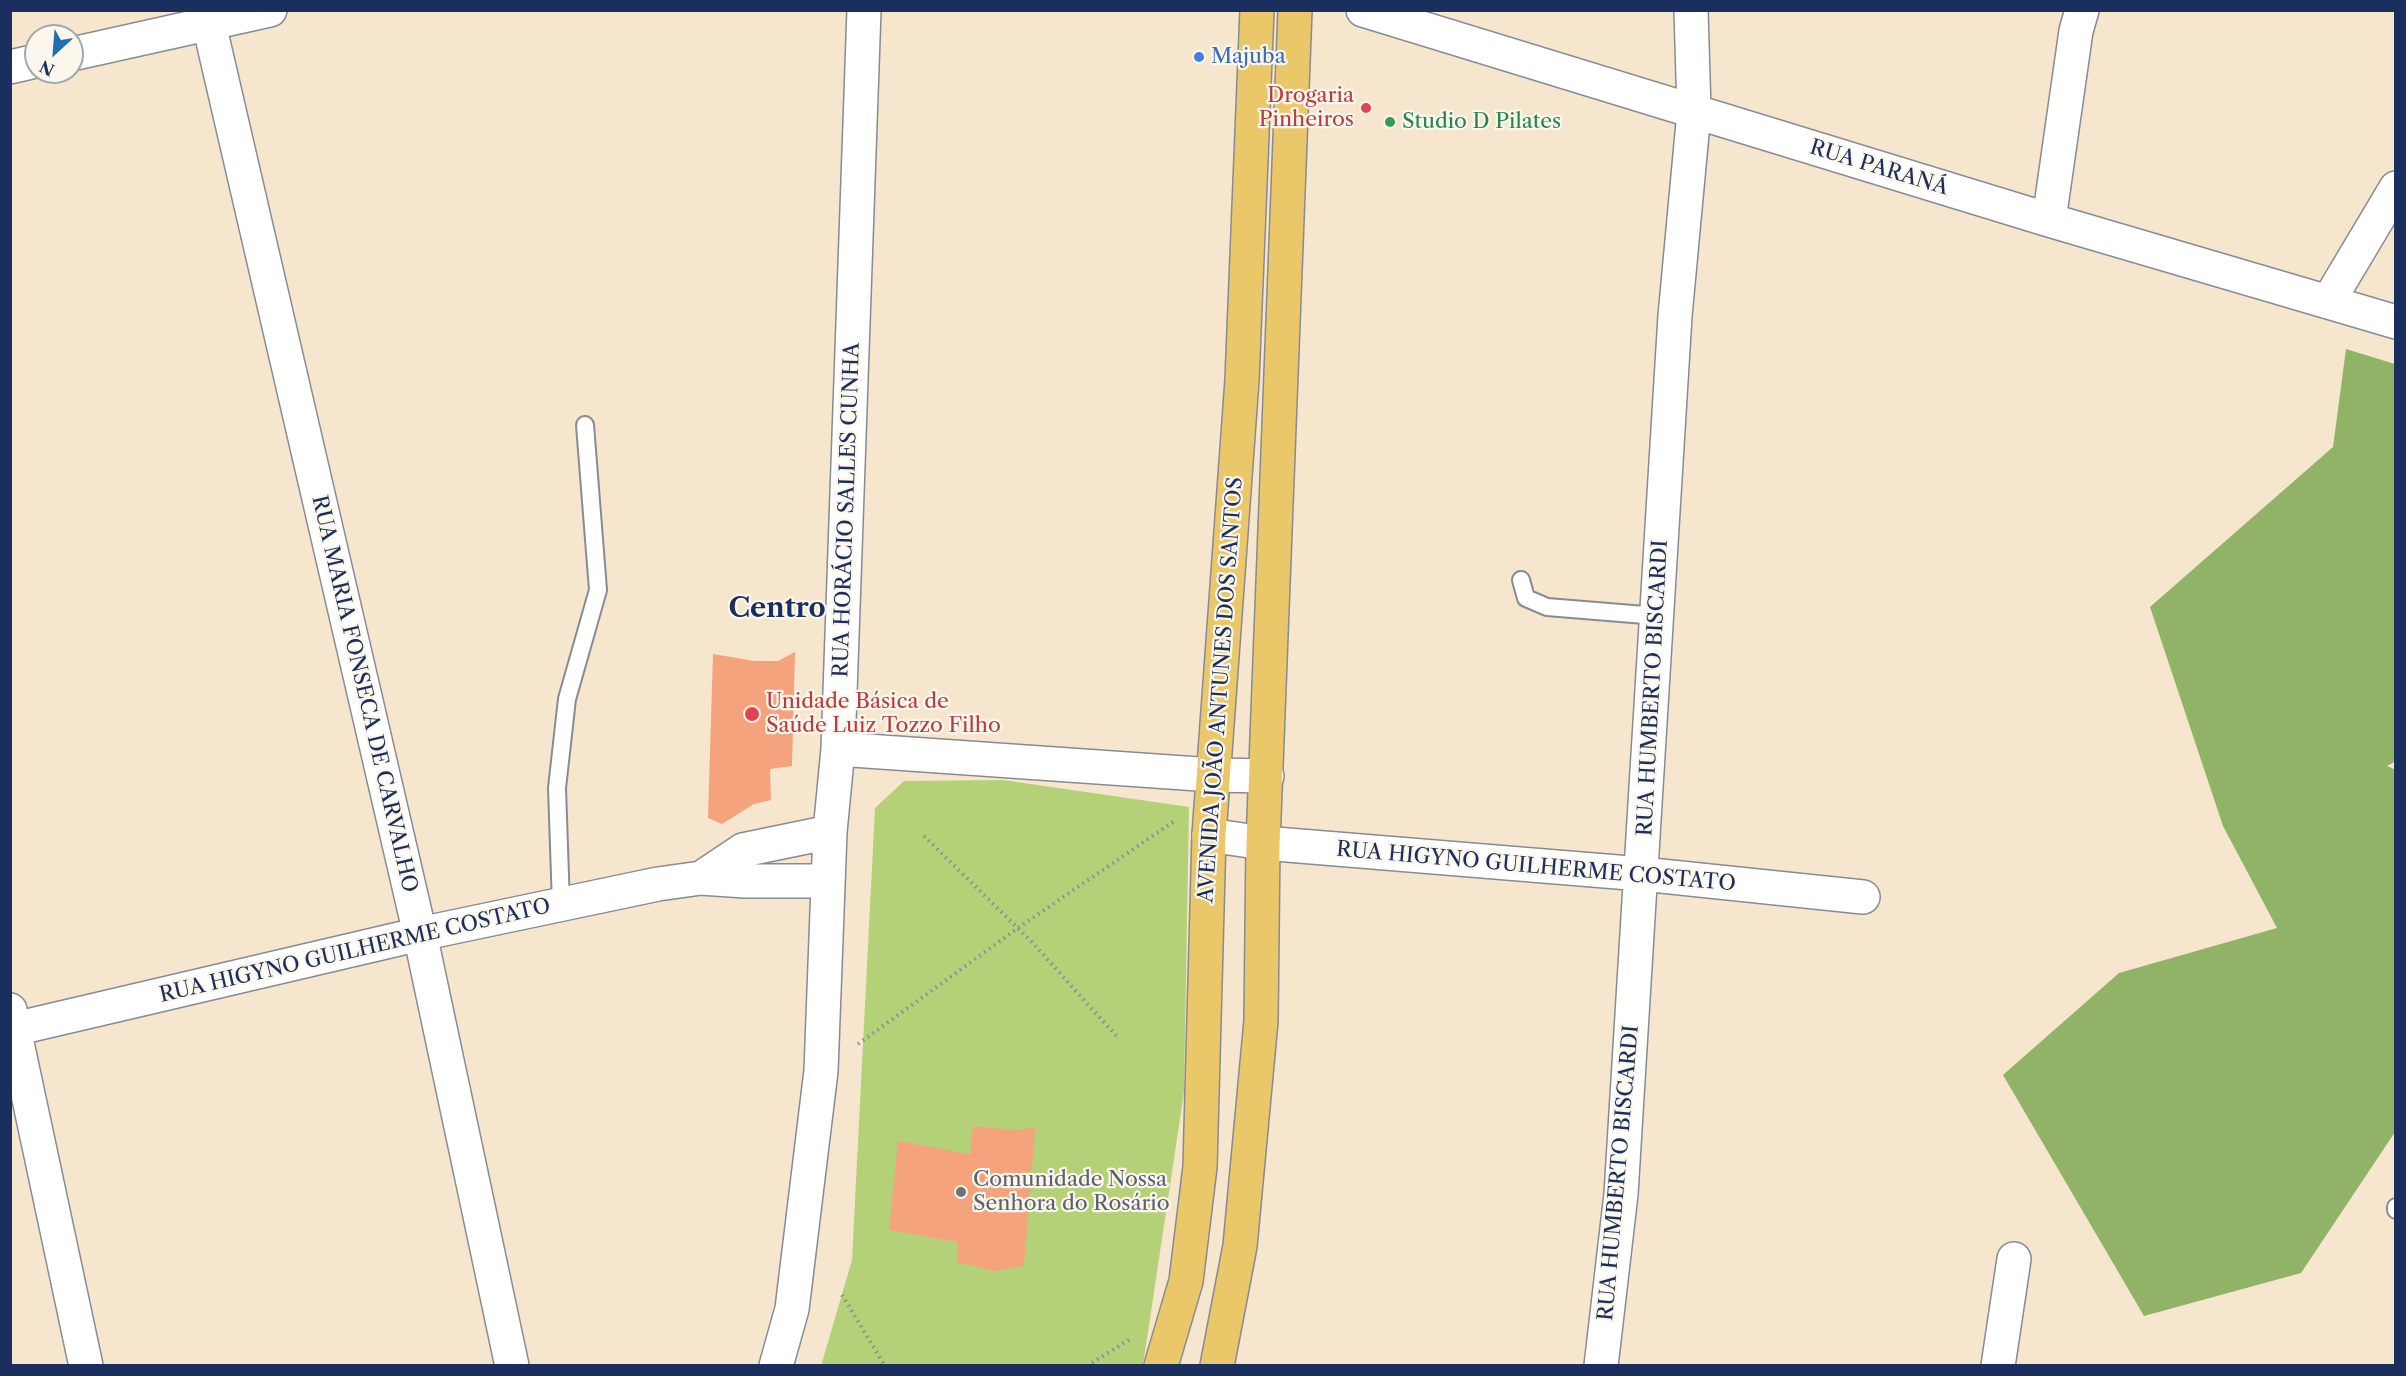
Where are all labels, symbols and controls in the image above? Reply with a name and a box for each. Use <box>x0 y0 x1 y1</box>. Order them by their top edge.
north arrow <box>24 24 84 84</box>
place label: Majuba <box>1211 44 1286 70</box>
marker: Majuba <box>1192 50 1206 64</box>
text: N <box>36 56 58 80</box>
place label: Drogaria Pinheiros <box>1259 83 1354 133</box>
marker: Drogaria Pinheiros <box>1359 101 1373 115</box>
place label: Studio D Pilates <box>1402 109 1561 135</box>
marker: Studio D Pilates <box>1383 115 1397 129</box>
street label: RUA PARANÁ <box>1807 135 1951 201</box>
street label: RUA HORÁCIO SALLES CUNHA <box>829 342 865 678</box>
street label: AVENIDA JOÃO ANTUNES DOS SANTOS <box>1194 476 1248 904</box>
street label: RUA MARIA FONSECA DE CARVALHO <box>306 493 422 895</box>
street label: RUA HUMBERTO BISCARDI <box>1633 539 1673 837</box>
district label: Centro <box>728 593 826 625</box>
place label: Unidade Básica de Saúde Luiz Tozzo Filho <box>766 689 1001 739</box>
marker: Unidade Básica de Saúde Luiz Tozzo Filho <box>743 705 761 723</box>
street label: RUA HIGYNO GUILHERME COSTATO <box>1335 837 1737 897</box>
street label: RUA HIGYNO GUILHERME COSTATO <box>157 894 553 1008</box>
street label: RUA HUMBERTO BISCARDI <box>1594 1024 1644 1322</box>
place label: Comunidade Nossa Senhora do Rosário <box>973 1167 1170 1217</box>
marker: Comunidade Nossa Senhora do Rosário <box>954 1185 968 1199</box>

